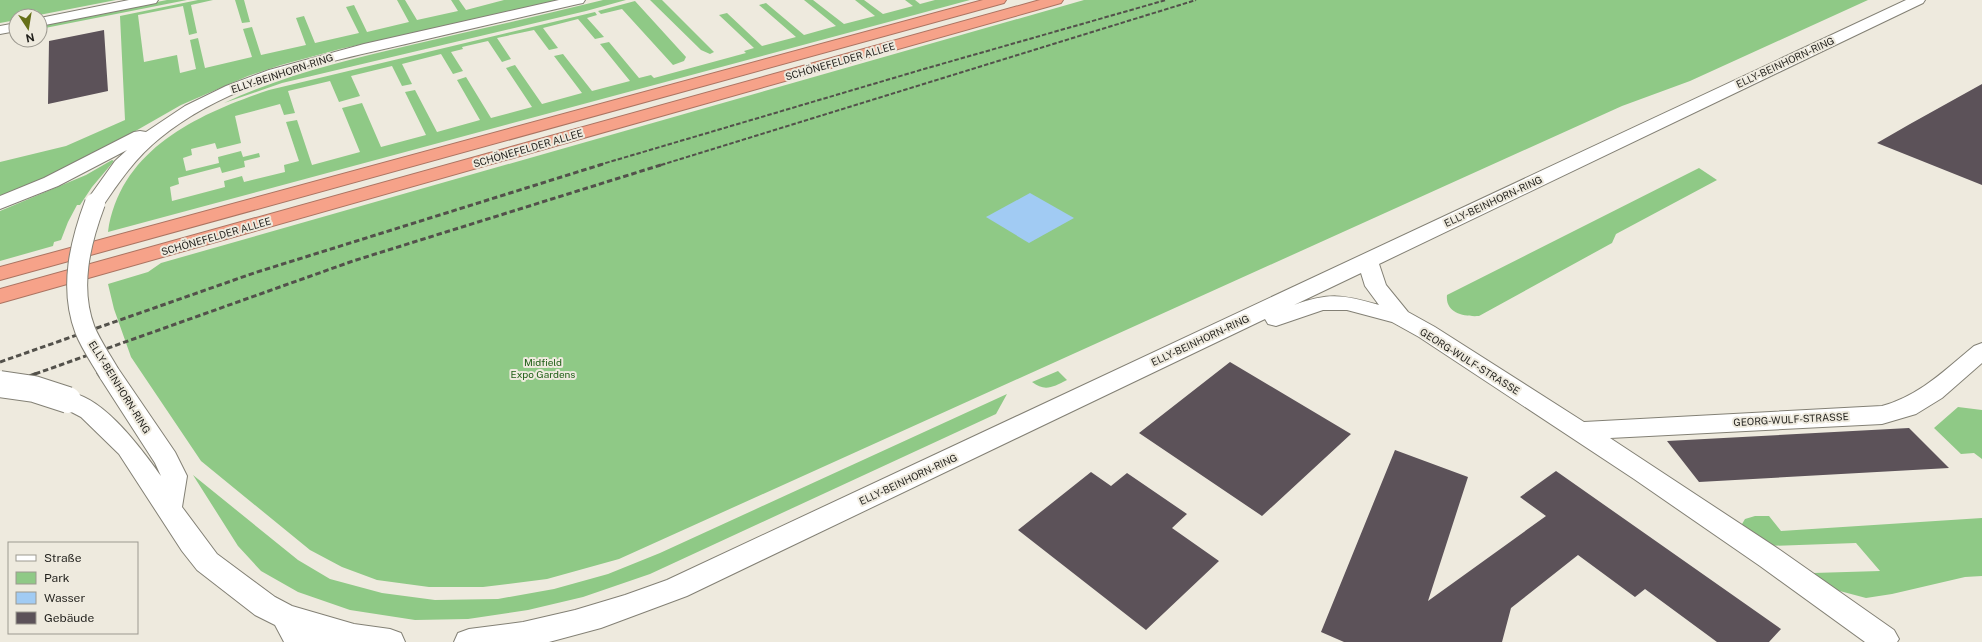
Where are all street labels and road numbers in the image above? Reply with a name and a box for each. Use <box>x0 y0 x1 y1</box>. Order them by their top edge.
street label: ELLY-BEINHORN-RING <box>1734 34 1836 90</box>
street label: SCHÖNEFELDER ALLEE <box>784 40 896 82</box>
street label: ELLY-BEINHORN-RING <box>229 51 335 95</box>
street label: SCHÖNEFELDER ALLEE <box>472 127 584 169</box>
street label: ELLY-BEINHORN-RING <box>1442 173 1544 229</box>
street label: SCHÖNEFELDER ALLEE <box>160 215 272 257</box>
street label: ELLY-BEINHORN-RING <box>1149 312 1251 368</box>
street label: GEORG-WULF-STRASSE <box>1418 325 1522 397</box>
street label: ELLY-BEINHORN-RING <box>87 338 153 436</box>
street label: GEORG-WULF-STRASSE <box>1733 410 1849 428</box>
street label: ELLY-BEINHORN-RING <box>857 451 959 507</box>

